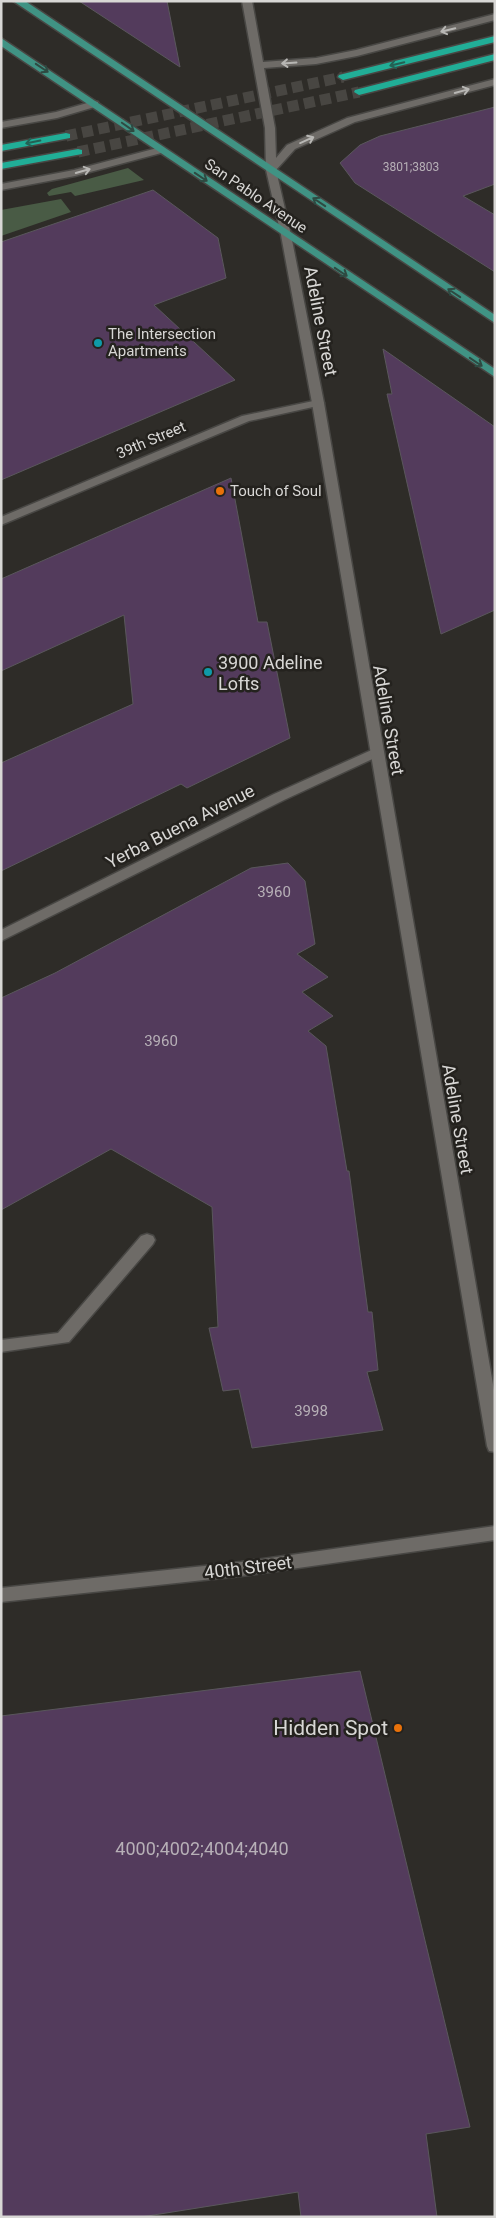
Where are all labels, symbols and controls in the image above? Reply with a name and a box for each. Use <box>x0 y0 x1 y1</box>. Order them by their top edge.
one-way arrow <box>440 25 456 35</box>
one-way arrow <box>281 58 297 68</box>
one-way arrow <box>389 60 405 69</box>
one-way arrow <box>34 63 48 73</box>
one-way arrow <box>453 86 469 95</box>
one-way arrow <box>120 122 134 132</box>
one-way arrow <box>299 134 314 144</box>
one-way arrow <box>26 138 42 147</box>
street label: San Pablo Avenue <box>201 155 311 237</box>
house number: 3801;3803 <box>383 160 439 174</box>
one-way arrow <box>75 166 91 175</box>
one-way arrow <box>194 172 208 182</box>
one-way arrow <box>312 197 326 208</box>
street label: Adeline Street <box>300 264 342 378</box>
one-way arrow <box>334 266 348 277</box>
one-way arrow <box>448 288 462 298</box>
place label: The Intersection Apartments <box>108 325 216 360</box>
marker: The Intersection Apartments <box>92 337 104 349</box>
one-way arrow <box>469 357 483 367</box>
street label: 39th Street <box>114 417 188 463</box>
place label: Touch of Soul <box>230 482 322 500</box>
marker: Touch of Soul <box>214 485 226 497</box>
place label: 3900 Adeline Lofts <box>218 652 323 694</box>
street label: Adeline Street <box>369 663 409 777</box>
marker: 3900 Adeline Lofts <box>202 666 214 678</box>
street label: Yerba Buena Avenue <box>102 779 258 873</box>
house number: 3960 <box>257 883 291 901</box>
house number: 3960 <box>144 1032 178 1050</box>
street label: Adeline Street <box>438 1062 478 1176</box>
house number: 3998 <box>294 1402 328 1420</box>
street label: 40th Street <box>203 1551 293 1583</box>
place label: Hidden Spot <box>273 1716 388 1740</box>
marker: Hidden Spot <box>392 1722 404 1734</box>
house number: 4000;4002;4004;4040 <box>115 1838 289 1859</box>

